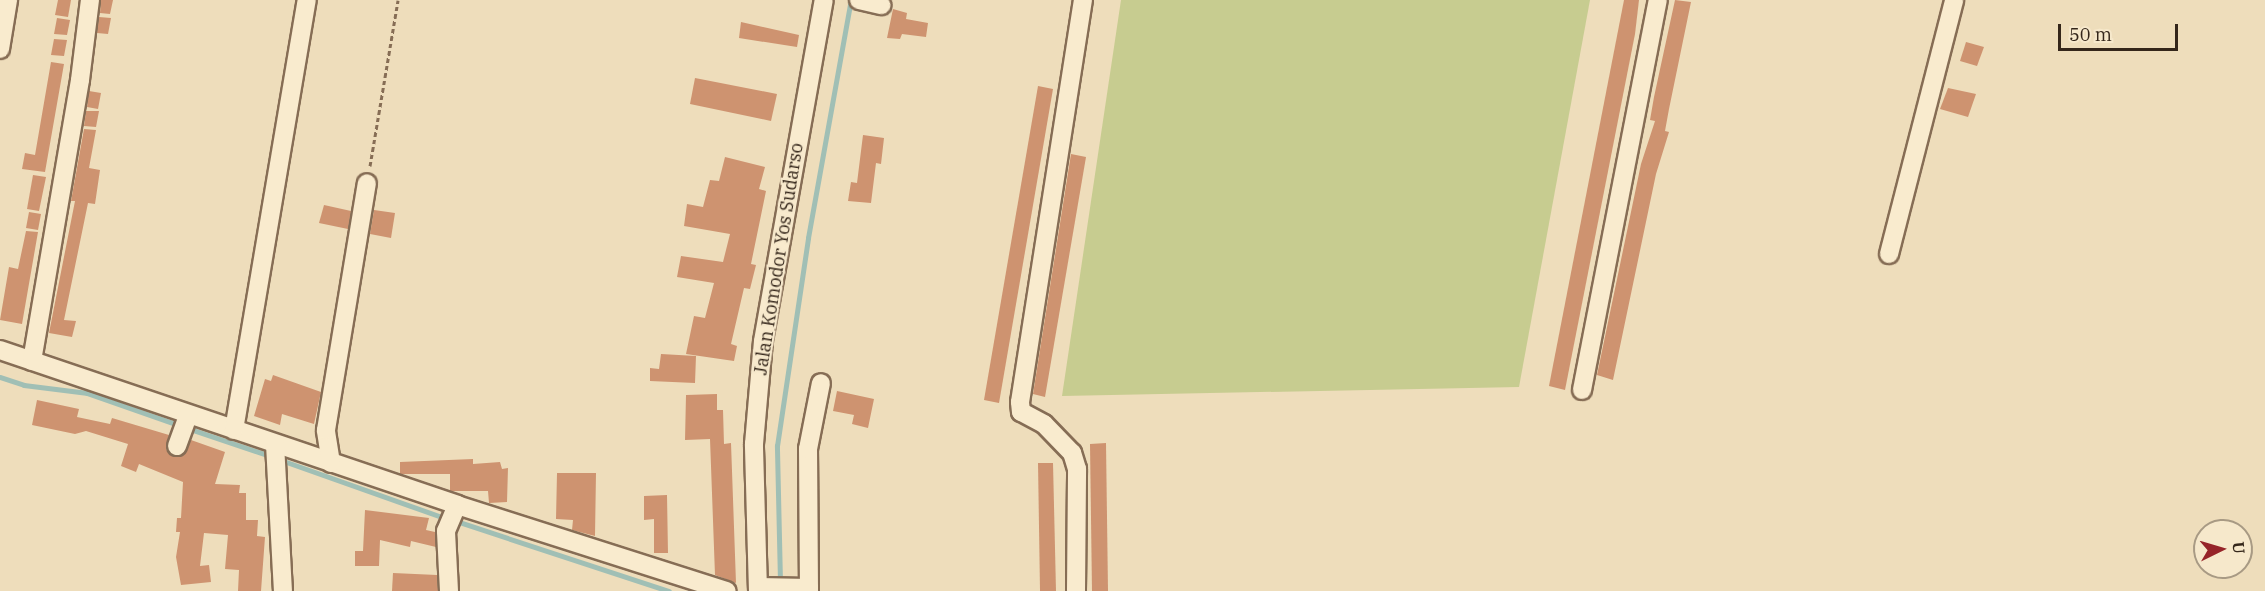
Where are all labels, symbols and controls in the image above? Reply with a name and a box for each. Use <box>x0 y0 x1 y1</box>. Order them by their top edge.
scale bar <box>2061 12 2181 50</box>
text: 50 m <box>2069 23 2112 46</box>
street label: Jalan Komodor Yos Sudarso <box>750 141 808 377</box>
north arrow <box>2193 519 2253 579</box>
text: U <box>2228 541 2249 555</box>

